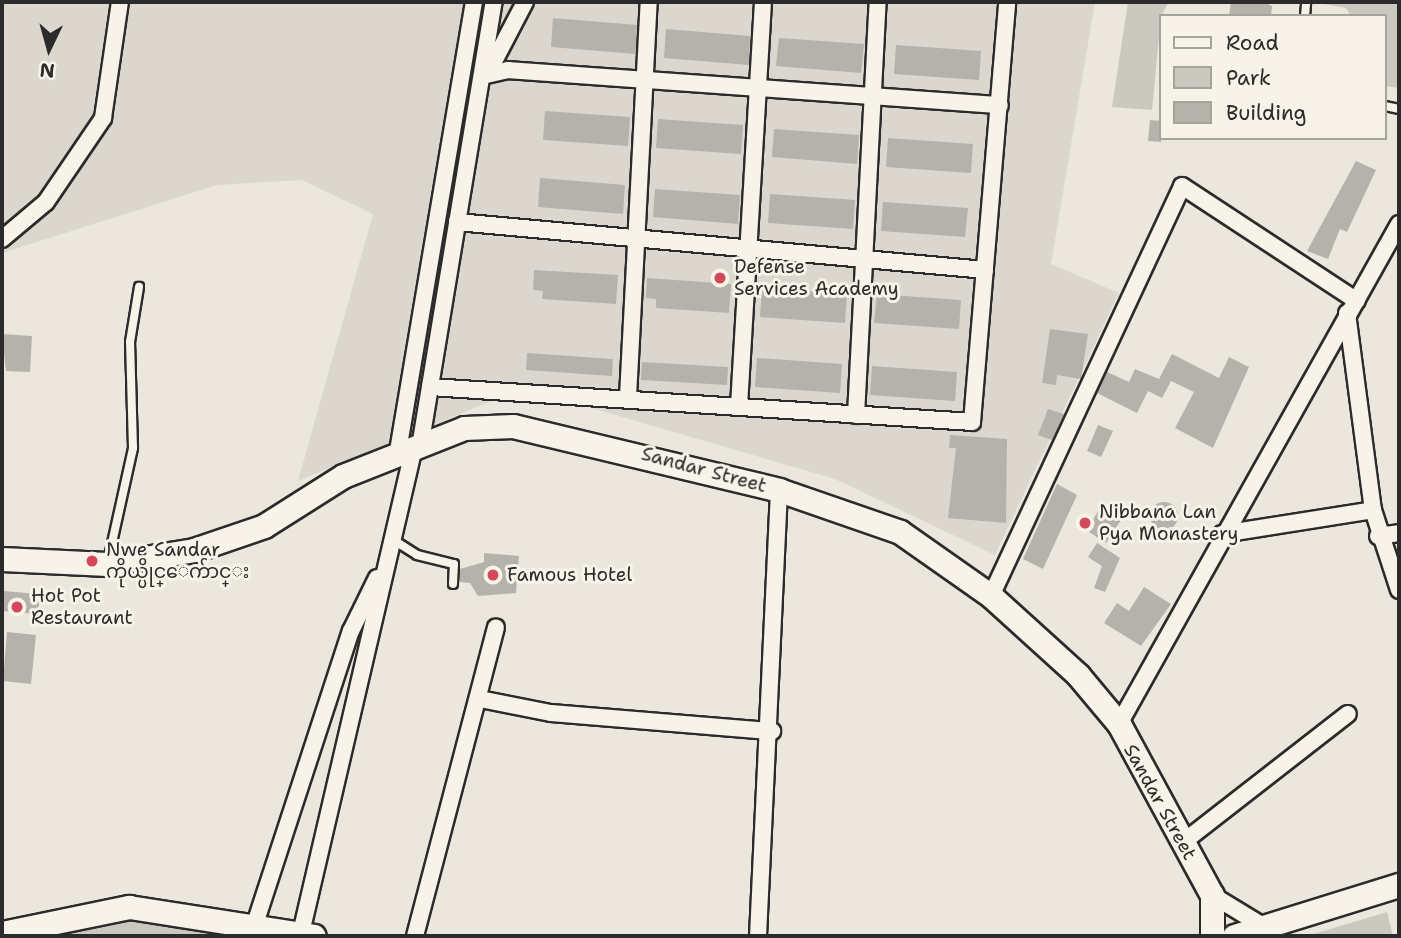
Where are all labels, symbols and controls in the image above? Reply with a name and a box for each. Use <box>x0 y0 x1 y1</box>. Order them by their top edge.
north arrow <box>14 14 84 84</box>
legend <box>1160 14 1387 140</box>
text: Road <box>1226 29 1279 57</box>
text: N <box>39 57 56 84</box>
text: Park <box>1226 64 1271 92</box>
text: Building <box>1226 99 1306 127</box>
place label: Defense Services Academy <box>734 256 899 300</box>
marker: Defense Services Academy <box>712 270 728 286</box>
street label: Sandar Street <box>639 442 769 498</box>
place label: Nibbana Lan Pya Monastery <box>1099 501 1238 545</box>
marker: Nibbana Lan Pya Monastery <box>1077 515 1093 531</box>
place label: Nwe Sandar ကိုယ္ပိုင္ေက်ာင္း <box>106 539 249 583</box>
marker: Nwe Sandar ကိုယ္ပိုင္ေက်ာင္း <box>84 553 100 569</box>
place label: Famous Hotel <box>507 564 632 586</box>
marker: Famous Hotel <box>485 567 501 583</box>
place label: Hot Pot Restaurant <box>31 585 133 629</box>
marker: Hot Pot Restaurant <box>9 599 25 615</box>
street label: Sandar Street <box>1119 740 1201 864</box>

